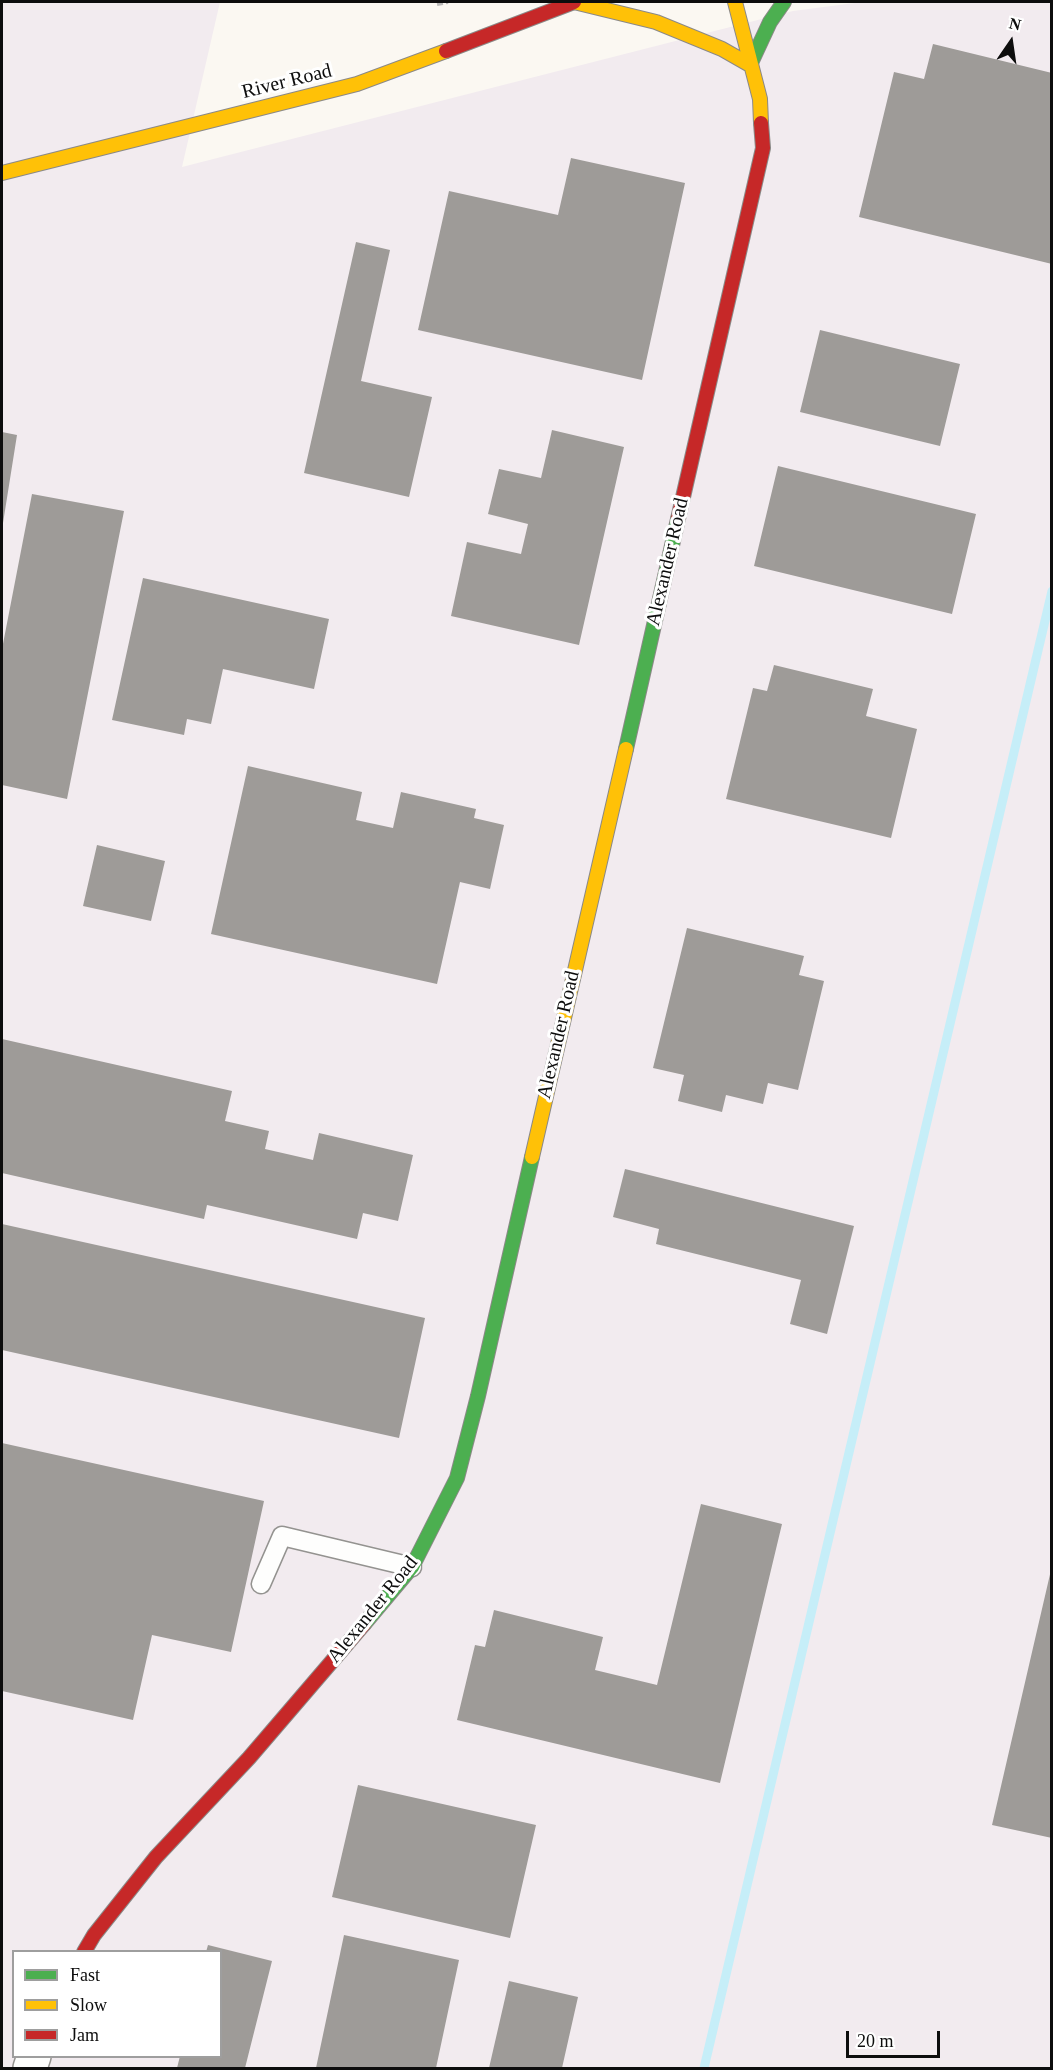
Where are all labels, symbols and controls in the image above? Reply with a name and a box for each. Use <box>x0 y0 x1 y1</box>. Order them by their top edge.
north arrow <box>981 12 1041 72</box>
text: N <box>1008 14 1023 34</box>
street label: River Road <box>240 59 334 105</box>
street label: Alexander Road <box>642 496 694 628</box>
street label: Alexander Road <box>533 969 585 1101</box>
street label: Alexander Road <box>323 1552 423 1668</box>
legend <box>12 1950 222 2058</box>
text: Fast <box>70 1965 100 1985</box>
text: Slow <box>70 1995 107 2015</box>
scale bar <box>849 2019 944 2057</box>
text: Jam <box>70 2025 99 2045</box>
text: 20 m <box>857 2031 894 2051</box>

